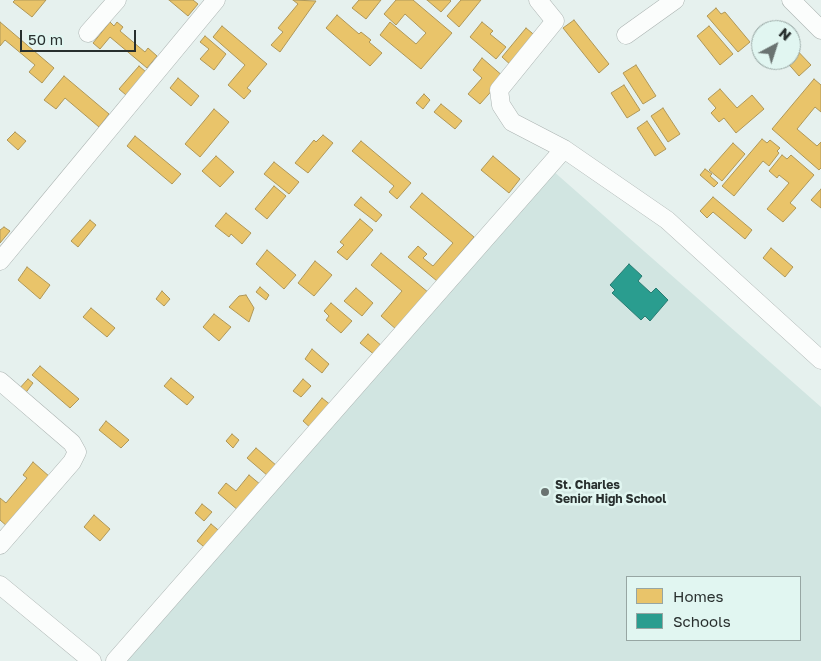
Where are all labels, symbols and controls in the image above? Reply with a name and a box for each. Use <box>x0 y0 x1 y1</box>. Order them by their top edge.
scale bar <box>22 20 139 52</box>
north arrow <box>751 20 801 70</box>
text: N <box>776 24 795 44</box>
text: 50 m <box>28 30 63 48</box>
place label: St. Charles Senior High School <box>555 478 666 506</box>
marker: St. Charles Senior High School <box>539 486 551 498</box>
legend <box>626 576 801 641</box>
text: Homes <box>673 587 723 605</box>
text: Schools <box>673 612 731 630</box>

